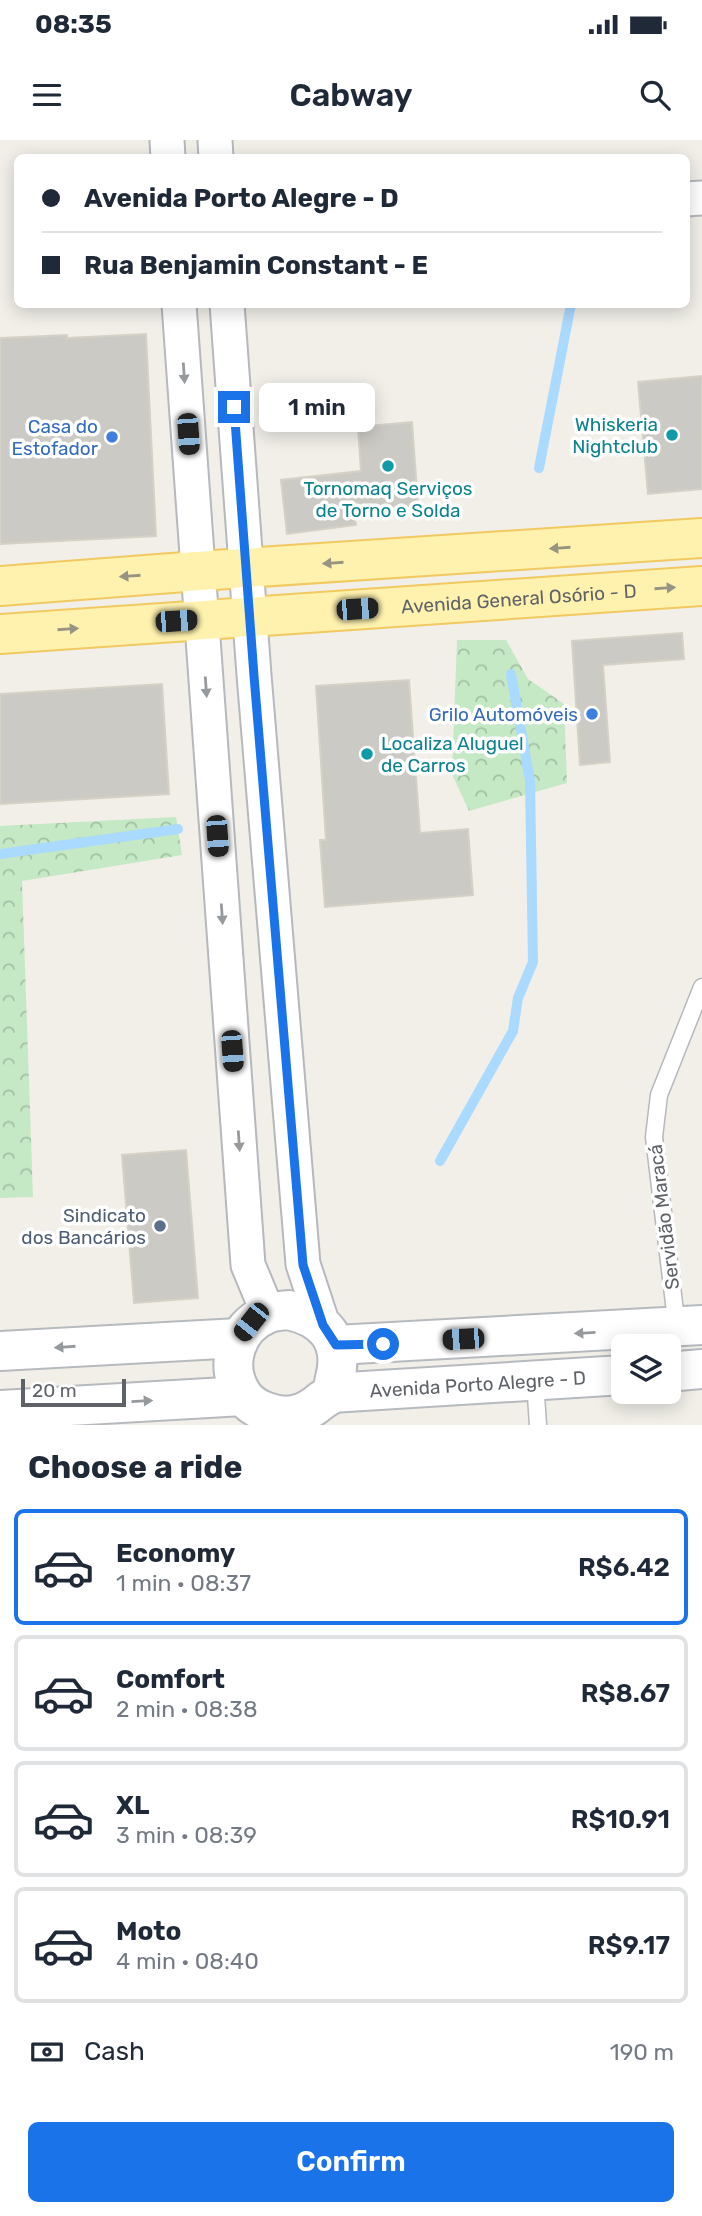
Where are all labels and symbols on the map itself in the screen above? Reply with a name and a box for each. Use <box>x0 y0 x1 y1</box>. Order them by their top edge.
one-way arrow <box>179 362 190 384</box>
callout: 1 min <box>258 383 374 432</box>
route end <box>218 391 250 423</box>
car <box>177 412 200 456</box>
place label: Whiskeria Nightclub <box>572 413 658 458</box>
place label: Casa do Estofador <box>11 415 99 460</box>
marker: Whiskeria Nightclub <box>664 427 680 443</box>
marker: Casa do Estofador <box>104 429 120 445</box>
marker: Tornomaq Serviços de Torno e Solda <box>380 458 396 474</box>
place label: Tornomaq Serviços de Torno e Solda <box>304 477 472 522</box>
one-way arrow <box>549 542 571 553</box>
one-way arrow <box>322 557 344 568</box>
one-way arrow <box>119 571 141 582</box>
street label: Avenida General Osório - D <box>400 579 637 618</box>
one-way arrow <box>654 583 676 594</box>
car <box>336 597 379 621</box>
car <box>155 609 198 633</box>
one-way arrow <box>57 623 79 634</box>
one-way arrow <box>201 676 212 698</box>
place label: Grilo Automóveis <box>429 703 578 726</box>
marker: Grilo Automóveis <box>584 706 600 722</box>
place label: Localiza Aluguel de Carros <box>381 732 524 777</box>
marker: Localiza Aluguel de Carros <box>359 746 375 762</box>
car <box>206 814 229 858</box>
one-way arrow <box>217 903 228 925</box>
car <box>221 1029 244 1073</box>
one-way arrow <box>234 1130 245 1152</box>
street label: Servidão Maracá <box>644 1143 684 1291</box>
place label: Sindicato dos Bancários <box>21 1204 146 1249</box>
marker: Sindicato dos Bancários <box>152 1218 168 1234</box>
car <box>230 1299 273 1345</box>
car <box>442 1327 485 1351</box>
route start <box>367 1328 399 1360</box>
one-way arrow <box>574 1328 596 1339</box>
one-way arrow <box>53 1342 75 1353</box>
street label: Avenida Porto Alegre - D <box>369 1366 587 1402</box>
scale bar <box>21 1376 126 1408</box>
one-way arrow <box>131 1396 153 1407</box>

